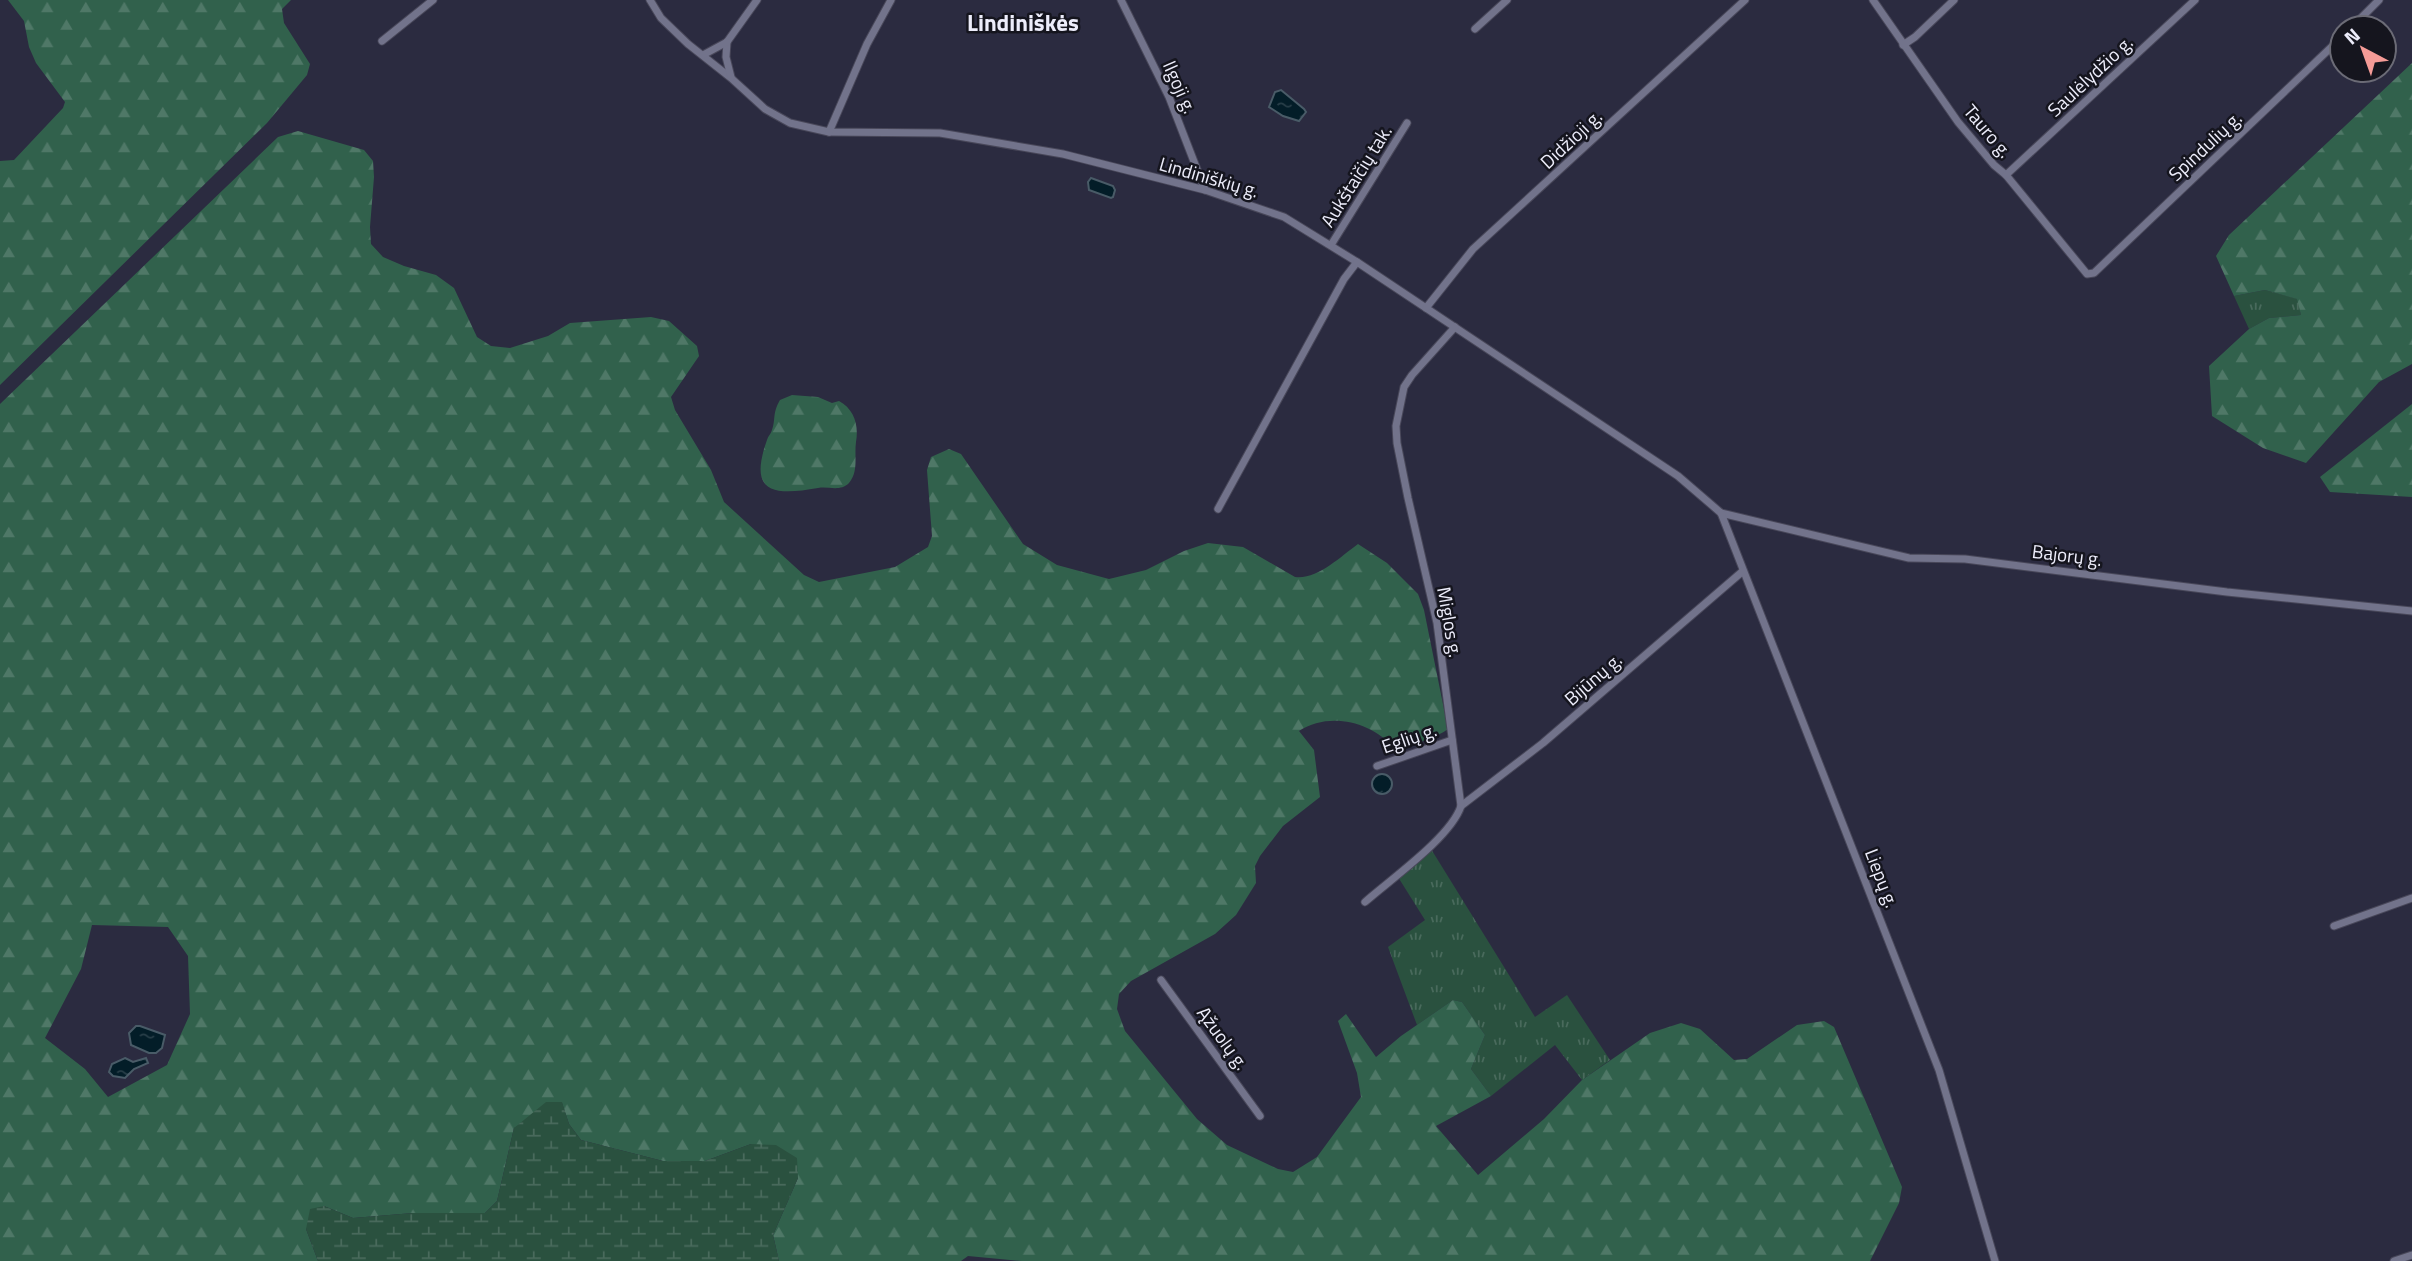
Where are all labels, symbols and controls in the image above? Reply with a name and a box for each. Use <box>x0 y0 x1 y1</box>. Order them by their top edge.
district label: Lindiniškės <box>967 5 1079 40</box>
north arrow <box>2328 14 2398 84</box>
text: N <box>2337 21 2366 51</box>
street label: Saulėlydžio g. <box>2040 28 2139 123</box>
street label: Ilgoji g. <box>1156 56 1205 118</box>
street label: Tauro g. <box>1957 97 2020 164</box>
street label: Didžioji g. <box>1533 102 1608 175</box>
street label: Spindulių g. <box>2161 104 2248 187</box>
street label: Aukštaičių tak. <box>1313 119 1399 233</box>
street label: Lindiniškių g. <box>1156 148 1262 205</box>
street label: Bajorų g. <box>2030 536 2104 573</box>
street label: Miglos g. <box>1430 584 1471 659</box>
street label: Bijūnų g. <box>1557 645 1628 712</box>
street label: Eglių g. <box>1377 715 1440 760</box>
street label: Liepų g. <box>1858 844 1907 911</box>
street label: Ąžuolų g. <box>1190 1000 1256 1076</box>

